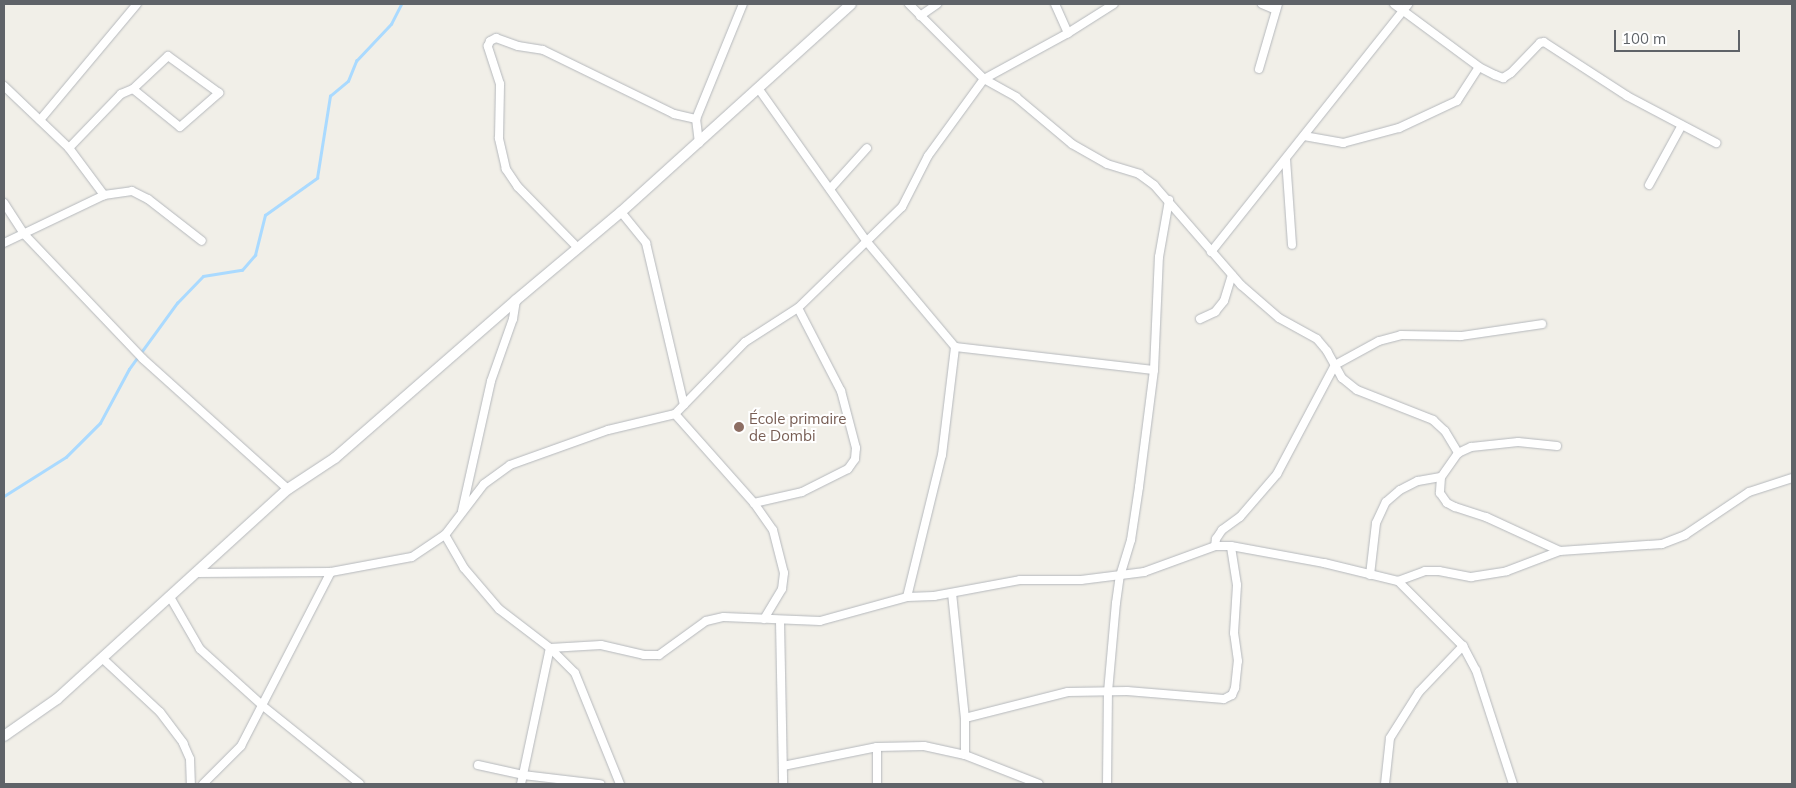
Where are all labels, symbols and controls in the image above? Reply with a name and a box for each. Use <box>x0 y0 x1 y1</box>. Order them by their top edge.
scale bar <box>1616 20 1742 52</box>
text: 100 m <box>1622 29 1666 48</box>
place label: École primaire de Dombi <box>749 409 847 444</box>
marker: École primaire de Dombi <box>733 421 745 433</box>

